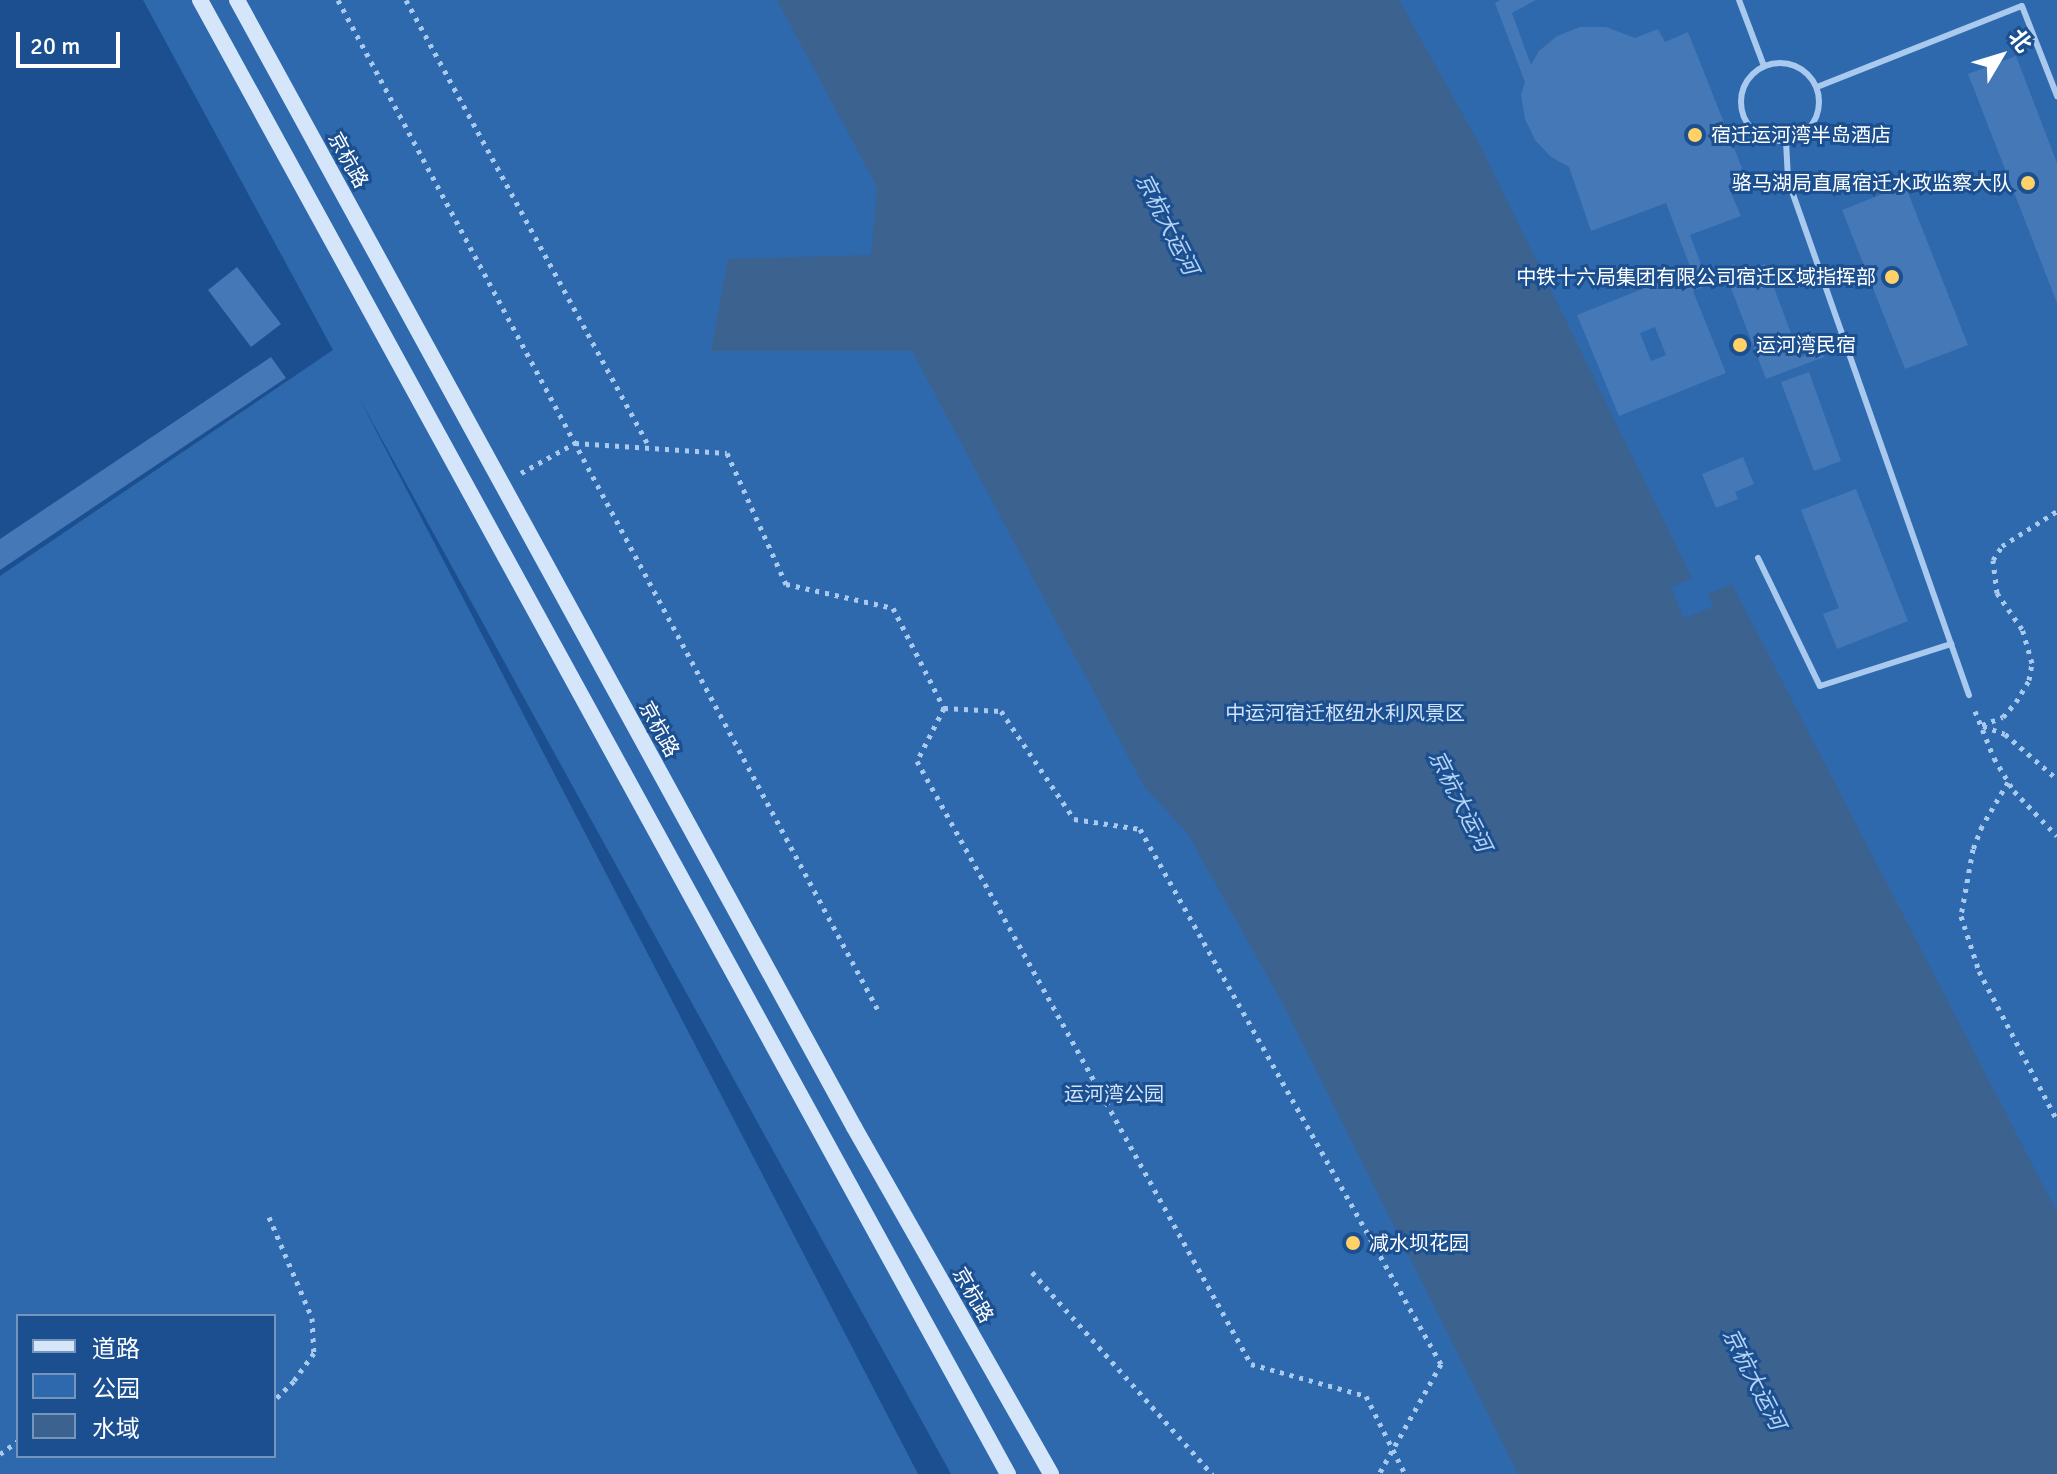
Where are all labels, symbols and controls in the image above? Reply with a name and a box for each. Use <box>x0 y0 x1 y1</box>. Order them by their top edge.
scale bar <box>20 16 124 66</box>
north arrow <box>1961 16 2041 96</box>
text: 北 <box>2003 24 2038 58</box>
text: 20 m <box>30 31 80 61</box>
place label: 宿迁运河湾半岛酒店 <box>1711 123 1891 147</box>
marker: 宿迁运河湾半岛酒店 <box>1686 126 1704 144</box>
street label: 京杭路 <box>323 128 373 192</box>
water label: 京杭大运河 <box>1130 169 1204 279</box>
place label: 骆马湖局直属宿迁水政监察大队 <box>1732 171 2012 195</box>
marker: 骆马湖局直属宿迁水政监察大队 <box>2019 174 2037 192</box>
place label: 中铁十六局集团有限公司宿迁区域指挥部 <box>1516 265 1876 289</box>
marker: 中铁十六局集团有限公司宿迁区域指挥部 <box>1883 268 1901 286</box>
place label: 运河湾民宿 <box>1756 333 1856 357</box>
marker: 运河湾民宿 <box>1731 336 1749 354</box>
street label: 京杭路 <box>634 697 684 761</box>
park label: 中运河宿迁枢纽水利风景区 <box>1225 701 1465 725</box>
water label: 京杭大运河 <box>1423 746 1497 856</box>
park label: 运河湾公园 <box>1064 1082 1164 1106</box>
place label: 减水坝花园 <box>1369 1231 1469 1255</box>
marker: 减水坝花园 <box>1344 1234 1362 1252</box>
street label: 京杭路 <box>948 1263 998 1327</box>
legend <box>16 1314 276 1458</box>
water label: 京杭大运河 <box>1717 1324 1791 1434</box>
text: 道路 <box>92 1334 140 1364</box>
text: 公园 <box>92 1374 140 1404</box>
text: 水域 <box>92 1414 140 1444</box>

